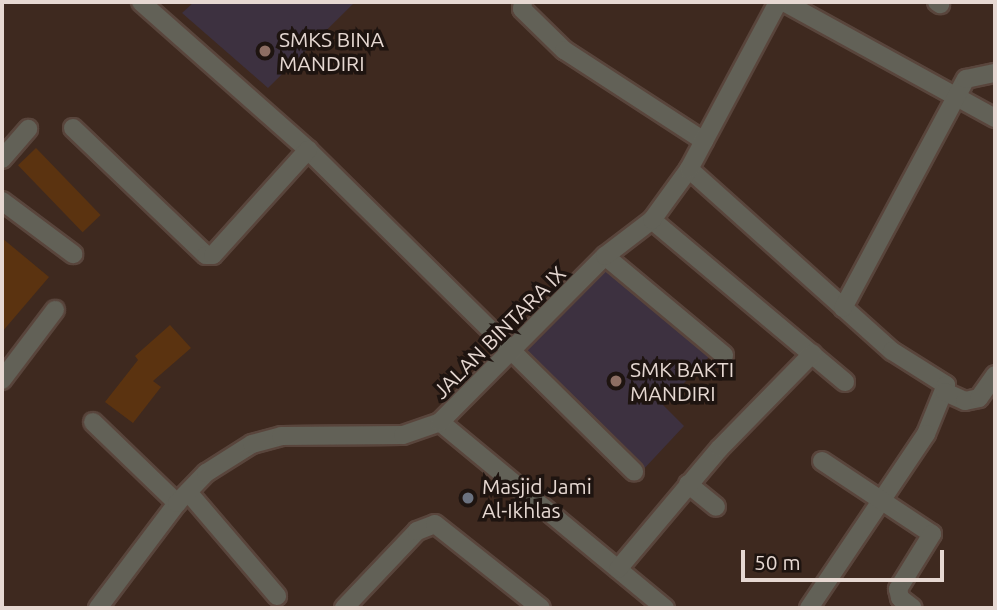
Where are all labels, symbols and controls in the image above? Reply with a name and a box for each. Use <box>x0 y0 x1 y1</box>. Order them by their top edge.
place label: SMKS BINA MANDIRI <box>279 26 384 76</box>
marker: SMKS BINA MANDIRI <box>257 43 273 59</box>
street label: JALAN BINTARA IX <box>428 261 570 403</box>
place label: SMK BAKTI MANDIRI <box>630 356 734 406</box>
marker: SMK BAKTI MANDIRI <box>608 373 624 389</box>
place label: Masjid Jami Al-Ikhlas <box>482 473 592 523</box>
marker: Masjid Jami Al-Ikhlas <box>460 490 476 506</box>
scale bar <box>745 536 948 580</box>
text: 50 m <box>754 550 801 574</box>

